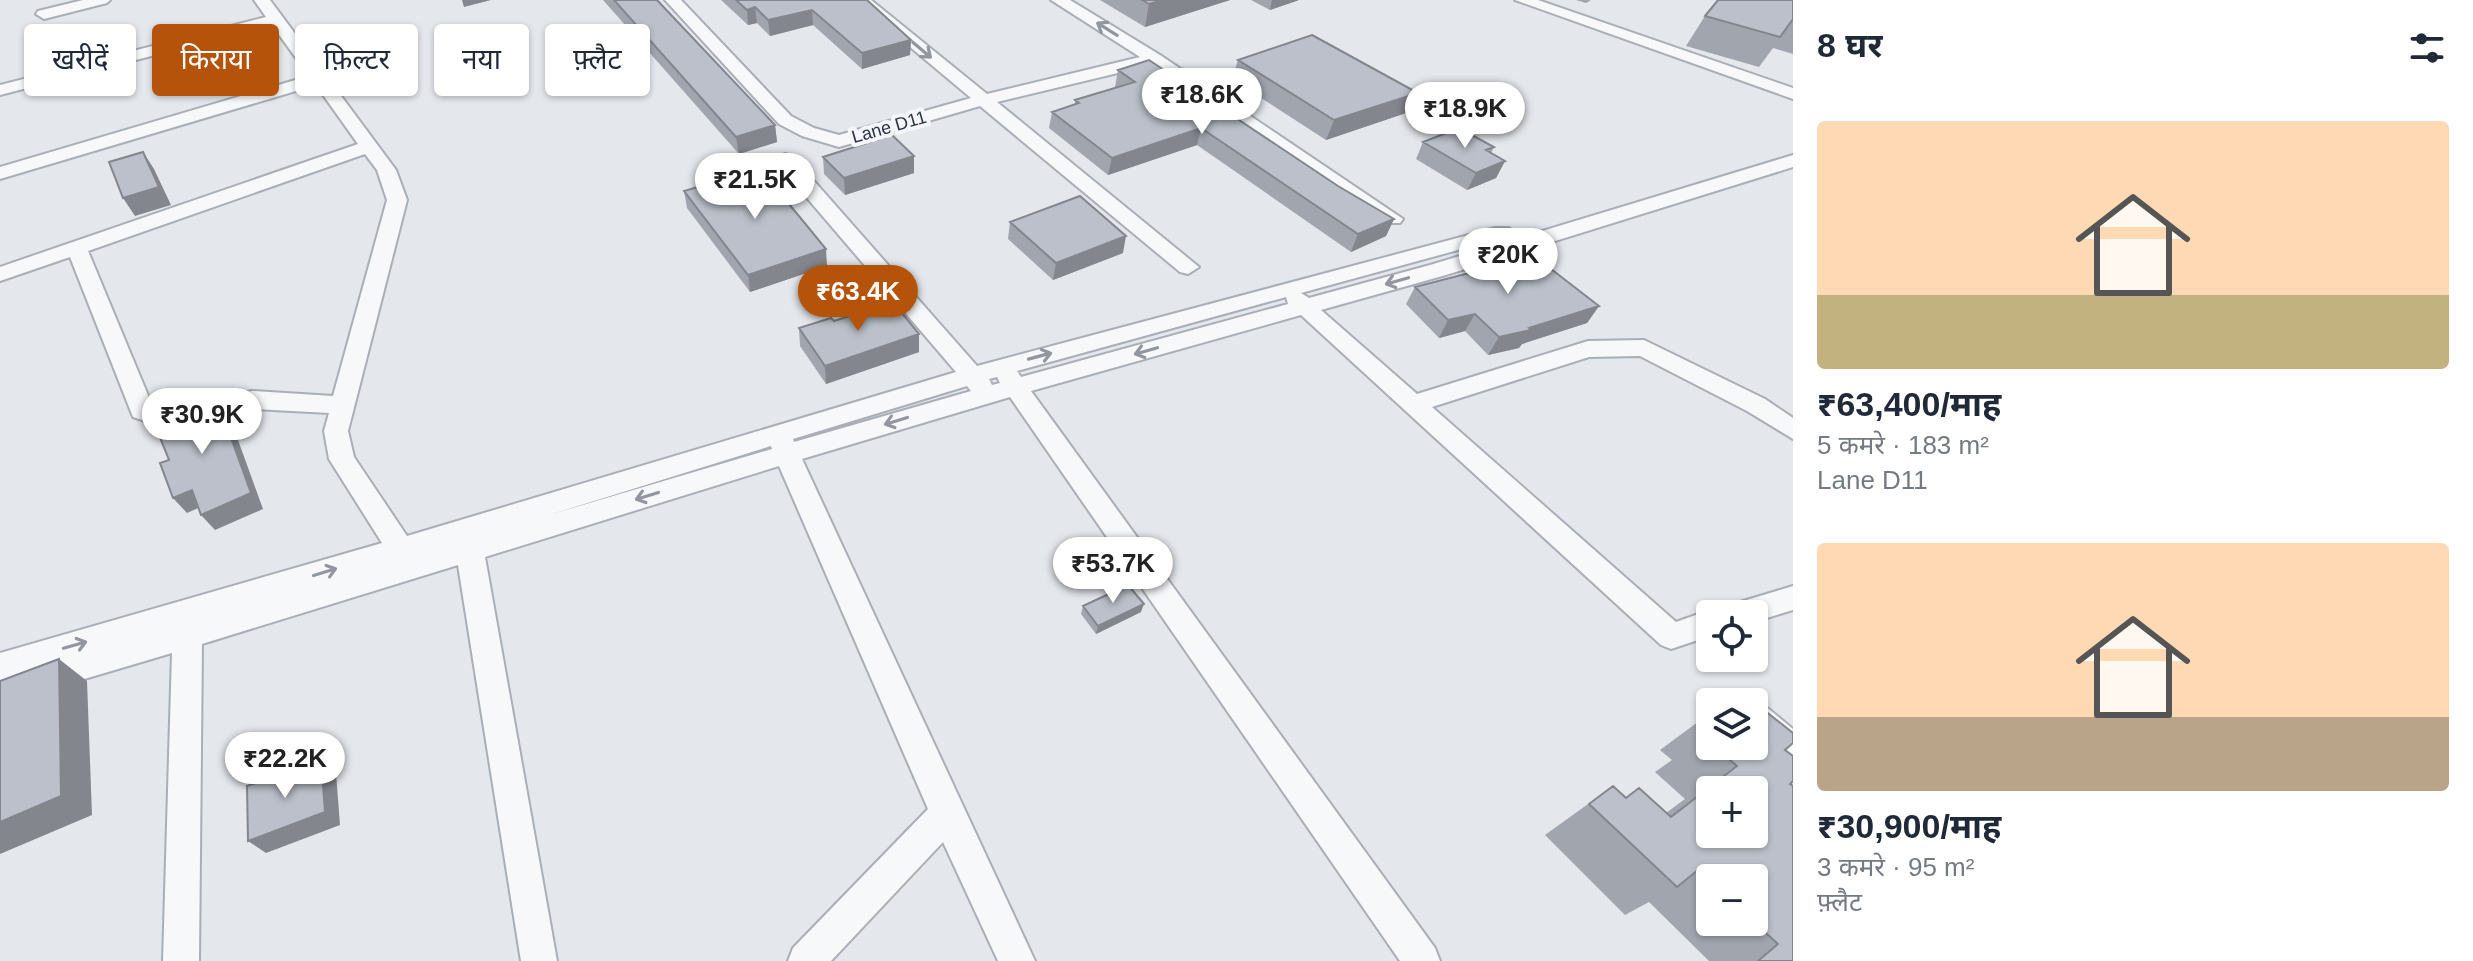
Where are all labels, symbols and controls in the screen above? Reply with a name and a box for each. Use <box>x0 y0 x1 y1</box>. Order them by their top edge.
one-way arrow <box>1096 21 1119 37</box>
chip: खरीदें <box>24 24 136 96</box>
chip: किराया <box>152 24 279 96</box>
chip: फ़िल्टर <box>295 24 418 96</box>
chip: नया <box>434 24 529 96</box>
chip: फ़्लैट <box>545 24 650 96</box>
text: 8 घर <box>1817 26 1882 64</box>
icon: filters <box>2405 26 2449 70</box>
one-way arrow <box>911 41 932 59</box>
pin: ₹18.6K <box>1137 68 1267 136</box>
text: ₹18.6K <box>1160 79 1244 109</box>
pin: ₹18.9K <box>1400 82 1530 150</box>
text: ₹18.9K <box>1423 93 1507 123</box>
street label: Lane D11 <box>849 107 929 147</box>
pin: ₹21.5K <box>690 153 820 221</box>
text: ₹21.5K <box>713 164 797 194</box>
icon: home <box>2061 173 2205 317</box>
pin: ₹20K <box>1461 228 1555 296</box>
text: ₹20K <box>1477 239 1539 269</box>
pin: ₹63.4K <box>793 265 923 333</box>
one-way arrow <box>1384 274 1410 289</box>
text: ₹63.4K <box>816 276 900 306</box>
one-way arrow <box>1134 344 1160 359</box>
one-way arrow <box>1027 348 1052 363</box>
text: ₹63,400/माह <box>1817 385 2001 423</box>
pin: ₹30.9K <box>137 388 267 456</box>
text: ₹30.9K <box>160 399 244 429</box>
one-way arrow <box>884 414 910 429</box>
text: 5 कमरे · 183 m² <box>1817 430 1989 460</box>
text: Lane D11 <box>1817 465 1928 495</box>
one-way arrow <box>635 490 660 504</box>
pin: ₹53.7K <box>1048 537 1178 605</box>
text: ₹53.7K <box>1071 548 1155 578</box>
one-way arrow <box>311 564 337 579</box>
icon: home <box>2061 595 2205 739</box>
map controls <box>1696 600 1768 936</box>
button: locate <box>1696 600 1768 672</box>
one-way arrow <box>62 637 87 651</box>
button: layers <box>1696 688 1768 760</box>
pin: ₹22.2K <box>220 732 350 800</box>
text: ₹22.2K <box>243 743 327 773</box>
button: + <box>1696 776 1768 848</box>
text: ₹30,900/माह <box>1817 807 2001 845</box>
text: 3 कमरे · 95 m² <box>1817 852 1974 882</box>
button: − <box>1696 864 1768 936</box>
text: फ़्लैट <box>1817 887 1862 917</box>

